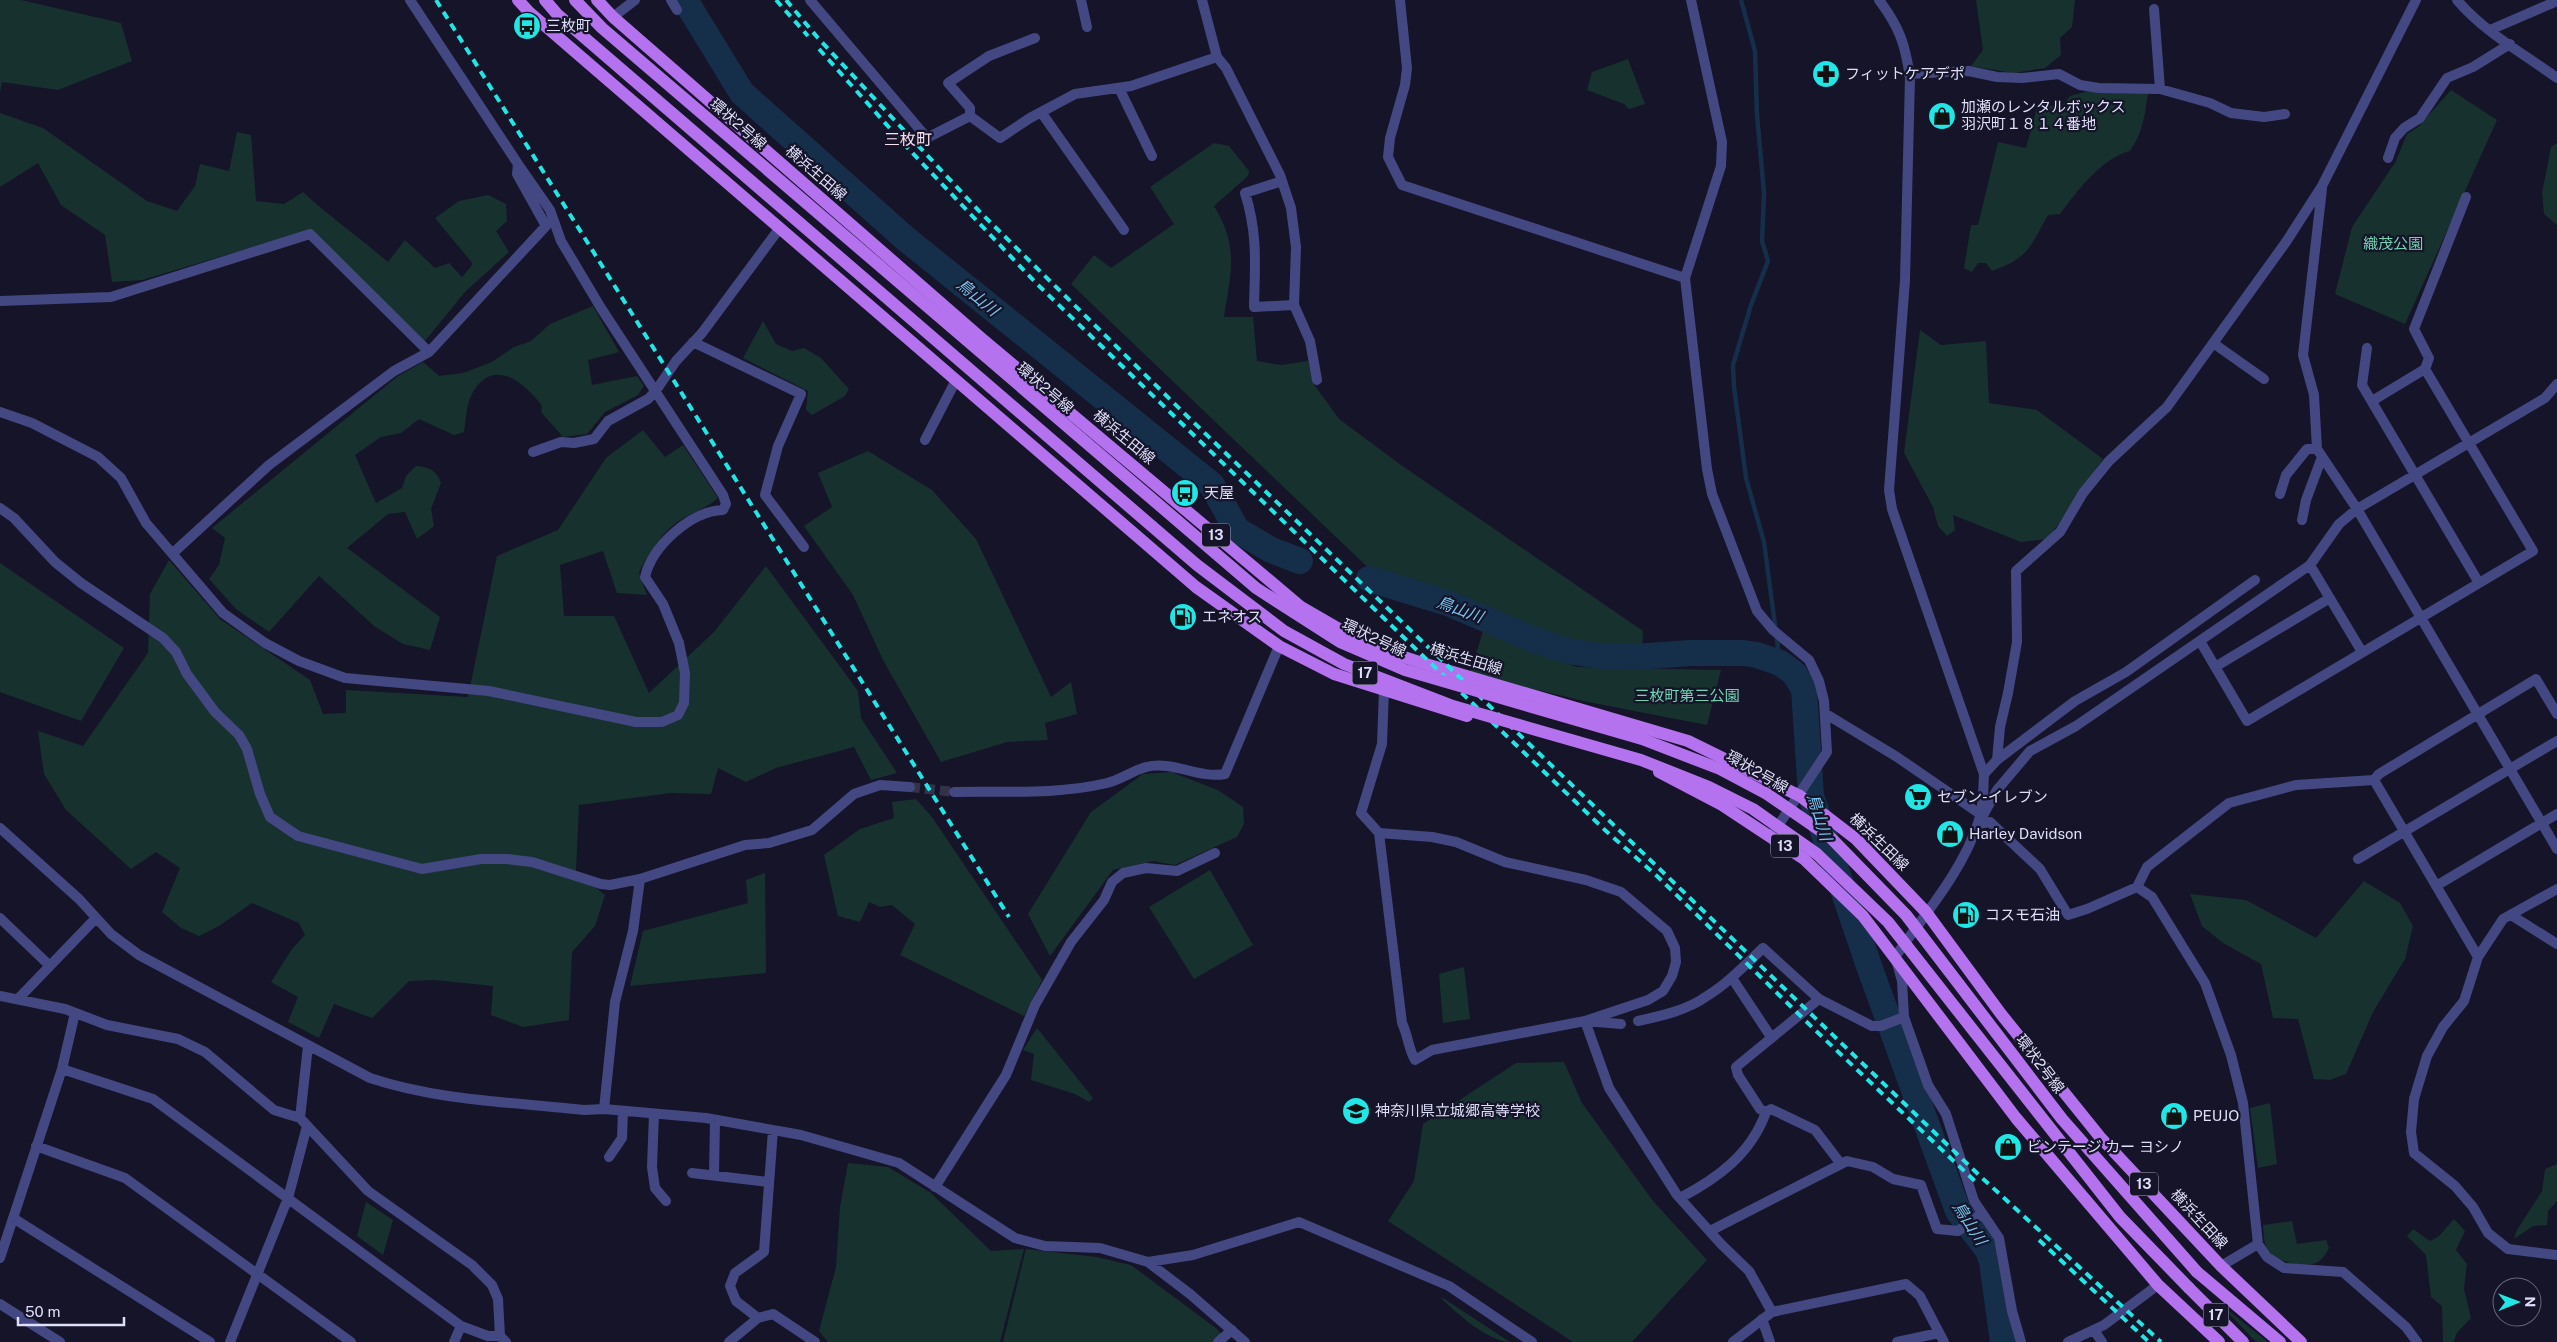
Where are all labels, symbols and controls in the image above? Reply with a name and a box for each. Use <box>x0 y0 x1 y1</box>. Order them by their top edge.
bus stop icon: 三枚町 <box>512 11 542 41</box>
place label: 三枚町 <box>546 17 591 34</box>
pharmacy icon: フィットケアデポ <box>1811 59 1841 89</box>
place label: フィットケアデポ <box>1845 65 1965 82</box>
street label: 環状2号線 <box>707 95 770 153</box>
place label: 加瀬のレンタルボックス 羽沢町１８１４番地 <box>1961 98 2126 132</box>
shop icon: 加瀬のレンタルボックス 羽沢町１８１４番地 <box>1927 101 1957 131</box>
district label: 三枚町 <box>884 130 932 149</box>
street label: 横浜生田線 <box>782 142 850 204</box>
park label: 織茂公園 <box>2363 235 2423 252</box>
water label: 鳥山川 <box>953 275 1004 321</box>
street label: 環状2号線 <box>1014 359 1077 417</box>
street label: 横浜生田線 <box>1090 406 1159 467</box>
bus stop icon: 天屋 <box>1170 478 1200 508</box>
place label: 天屋 <box>1204 484 1234 501</box>
road number: 13 <box>1202 524 1230 546</box>
water label: 鳥山川 <box>1434 592 1488 627</box>
fuel station icon: エネオス <box>1168 602 1198 632</box>
place label: エネオス <box>1202 608 1262 625</box>
street label: 環状2号線 <box>1339 615 1409 660</box>
street label: 横浜生田線 <box>1428 639 1505 678</box>
road number: 17 <box>1352 661 1378 684</box>
park label: 三枚町第三公園 <box>1634 687 1740 704</box>
street label: 環状2号線 <box>1723 747 1791 796</box>
supermarket icon: セブン-イレブン <box>1903 782 1933 812</box>
place label: セブン-イレブン <box>1937 788 2048 805</box>
water label: 鳥山川 <box>1803 791 1836 845</box>
street label: 横浜生田線 <box>1846 809 1912 874</box>
shop icon: Harley Davidson <box>1935 819 1965 849</box>
place label: Harley Davidson <box>1969 825 2082 842</box>
road number: 13 <box>1771 834 1799 858</box>
fuel station icon: コスモ石油 <box>1951 900 1981 930</box>
place label: コスモ石油 <box>1985 906 2060 923</box>
street label: 環状2号線 <box>2013 1031 2068 1096</box>
school or university icon: 神奈川県立城郷高等学校 <box>1341 1096 1371 1126</box>
shop icon: PEUJO <box>2159 1101 2189 1131</box>
place label: 神奈川県立城郷高等学校 <box>1375 1102 1540 1119</box>
place label: PEUJO <box>2193 1107 2239 1124</box>
shop icon: ビンテージ カー ヨシノ <box>1993 1132 2023 1162</box>
place label: ビンテージ カー ヨシノ <box>2027 1138 2184 1155</box>
road number: 13 <box>2130 1172 2158 1196</box>
street label: 横浜生田線 <box>2168 1185 2231 1252</box>
water label: 鳥山川 <box>1949 1198 1992 1250</box>
north arrow <box>2492 1277 2542 1327</box>
scale bar <box>18 1294 124 1326</box>
text: N <box>2522 1296 2538 1307</box>
text: 50 m <box>25 1303 60 1320</box>
road number: 17 <box>2204 1304 2228 1326</box>

